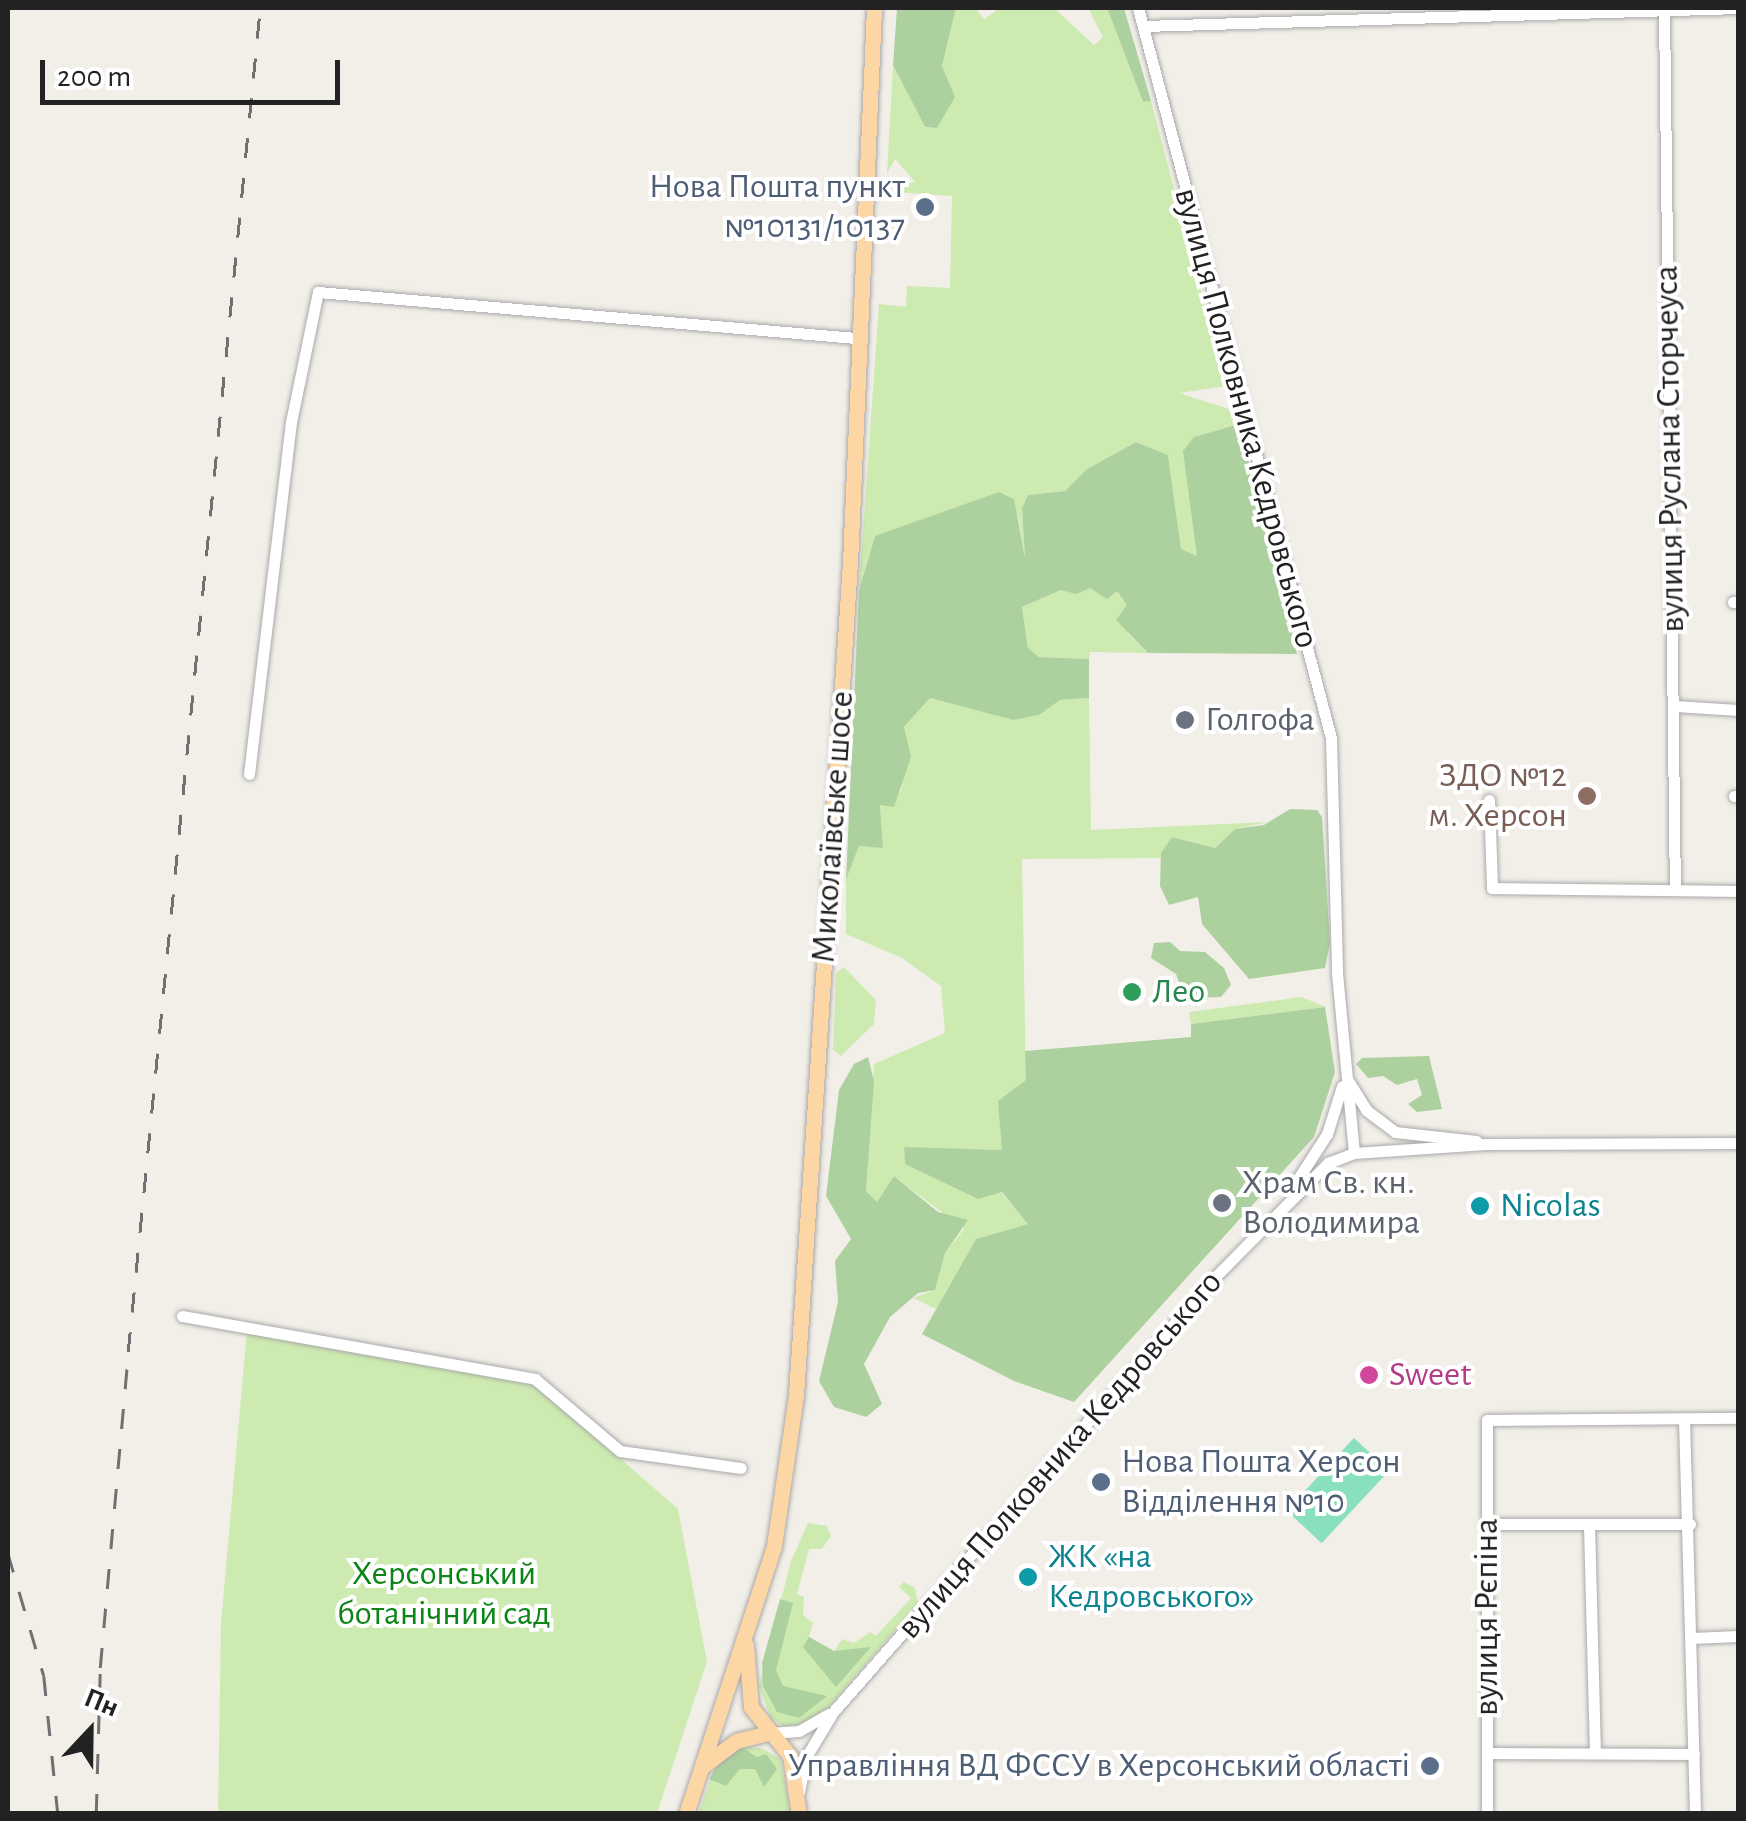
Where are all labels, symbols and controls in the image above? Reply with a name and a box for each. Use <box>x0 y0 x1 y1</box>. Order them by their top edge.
scale bar <box>45 40 345 102</box>
text: 200 m <box>57 62 131 92</box>
place label: Нова Пошта пункт №10131/10137 <box>649 166 905 248</box>
street label: вулиця Полковника Кедровського <box>1164 183 1328 653</box>
marker: Нова Пошта пункт №10131/10137 <box>914 196 936 218</box>
street label: вулиця Руслана Сторчеуса <box>1646 265 1694 633</box>
street label: Миколаївське шосе <box>803 690 863 964</box>
place label: Голгофа <box>1205 699 1315 741</box>
marker: Голгофа <box>1174 709 1196 731</box>
place label: ЗДО №12 м. Херсон <box>1428 755 1567 837</box>
marker: ЗДО №12 м. Херсон <box>1576 785 1598 807</box>
place label: Лео <box>1152 971 1205 1013</box>
marker: Лео <box>1121 981 1143 1003</box>
place label: Храм Св. кн. Володимира <box>1242 1162 1420 1244</box>
place label: Nicolas <box>1500 1185 1601 1227</box>
marker: Храм Св. кн. Володимира <box>1211 1192 1233 1214</box>
marker: Nicolas <box>1469 1195 1491 1217</box>
street label: вулиця Полковника Кедровського <box>888 1262 1232 1648</box>
place label: Sweet <box>1389 1354 1471 1396</box>
marker: Sweet <box>1358 1364 1380 1386</box>
place label: Нова Пошта Херсон Відділення №10 <box>1121 1441 1401 1523</box>
marker: Нова Пошта Херсон Відділення №10 <box>1090 1471 1112 1493</box>
street label: вулиця Рєпіна <box>1466 1518 1508 1716</box>
place label: ЖК «на Кедровського» <box>1048 1536 1255 1618</box>
park label: Херсонський ботанічний сад <box>337 1553 551 1635</box>
marker: ЖК «на Кедровського» <box>1017 1566 1039 1588</box>
north arrow <box>40 1681 140 1781</box>
text: Пн <box>80 1684 122 1723</box>
place label: Управління ВД ФССУ в Херсонський області <box>788 1745 1410 1787</box>
marker: Управління ВД ФССУ в Херсонський області <box>1419 1755 1441 1777</box>

